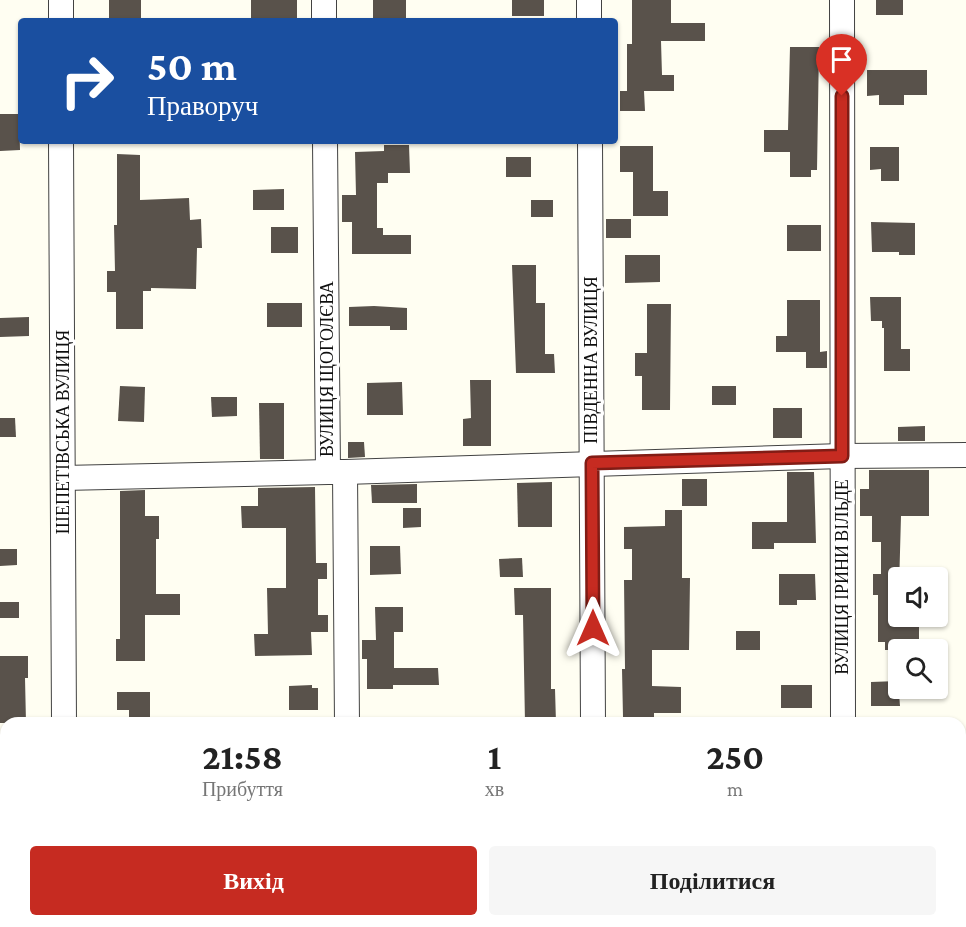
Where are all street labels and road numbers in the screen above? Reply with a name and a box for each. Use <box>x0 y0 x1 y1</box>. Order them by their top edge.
street label: ПІВДЕННА ВУЛИЦЯ <box>581 276 601 444</box>
street label: ВУЛИЦЯ ЩОГОЛЄВА <box>317 281 337 457</box>
street label: ШЕПЕТІВСЬКА ВУЛИЦЯ <box>53 330 73 534</box>
street label: ВУЛИЦЯ ІРИНИ ВІЛЬДЕ <box>832 479 852 675</box>

